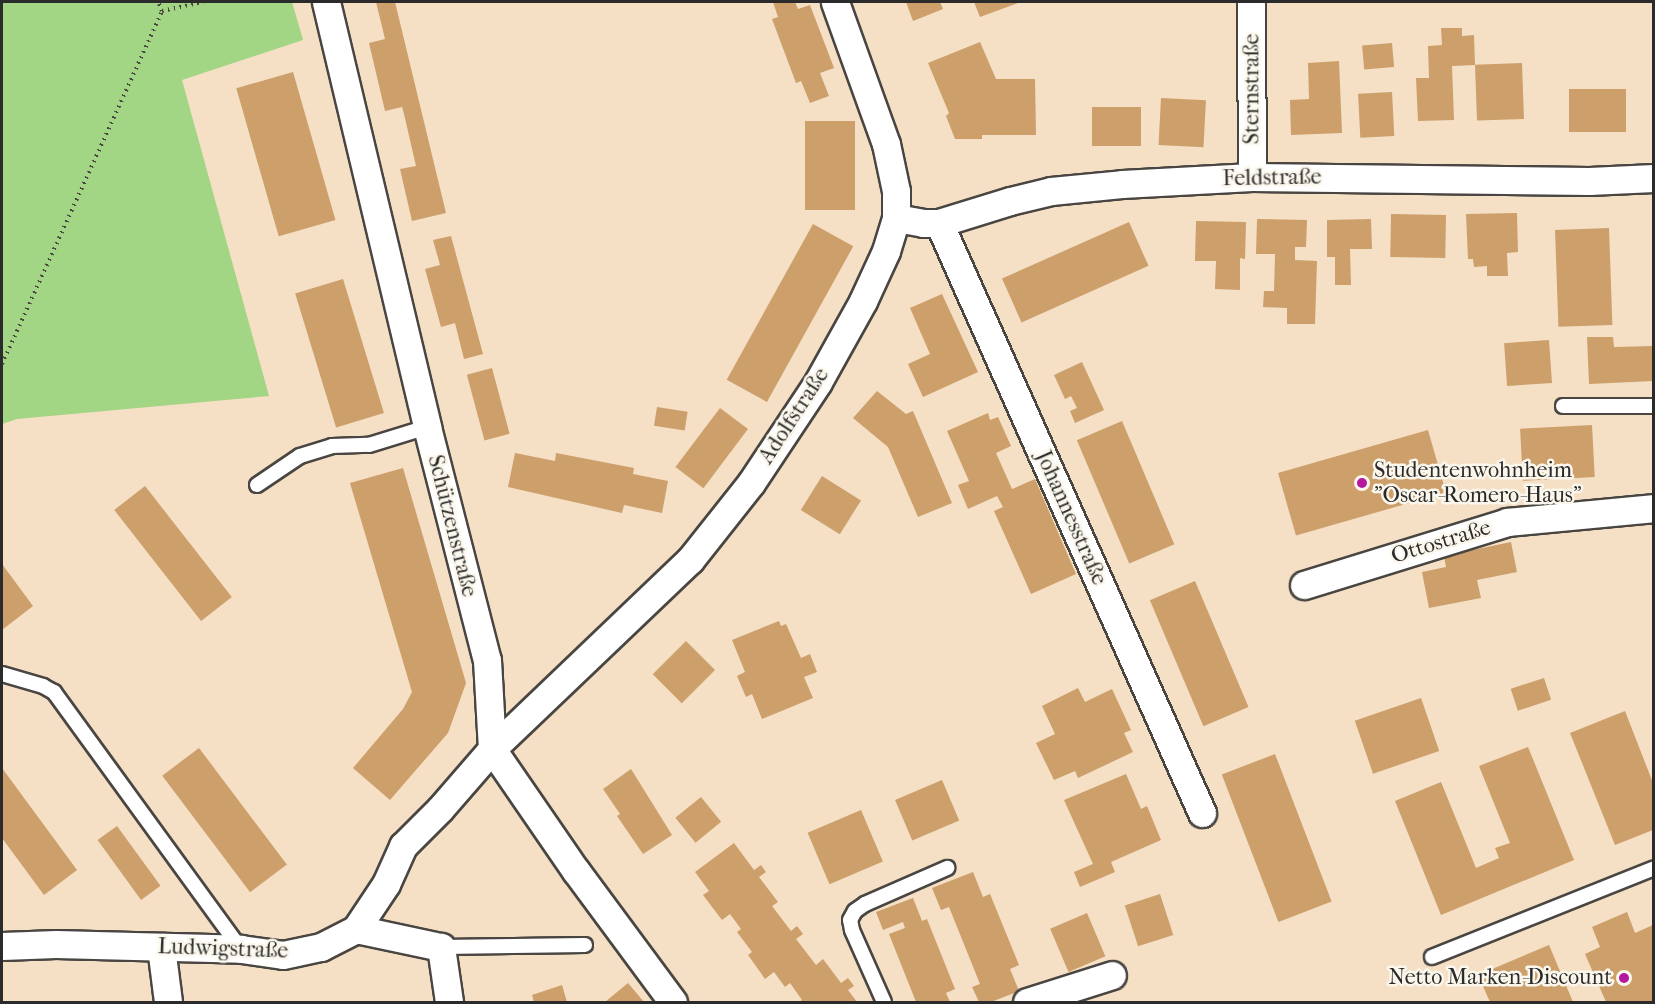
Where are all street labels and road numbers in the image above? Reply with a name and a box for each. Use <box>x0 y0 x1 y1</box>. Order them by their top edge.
street label: Sternstraße <box>1239 34 1265 144</box>
street label: Feldstraße <box>1222 164 1322 192</box>
street label: Adolfstraße <box>753 363 835 469</box>
street label: Johannesstraße <box>1030 447 1112 589</box>
street label: Schützenstraße <box>422 452 482 600</box>
street label: Ottostraße <box>1388 514 1494 570</box>
street label: Ludwigstraße <box>157 934 289 964</box>

